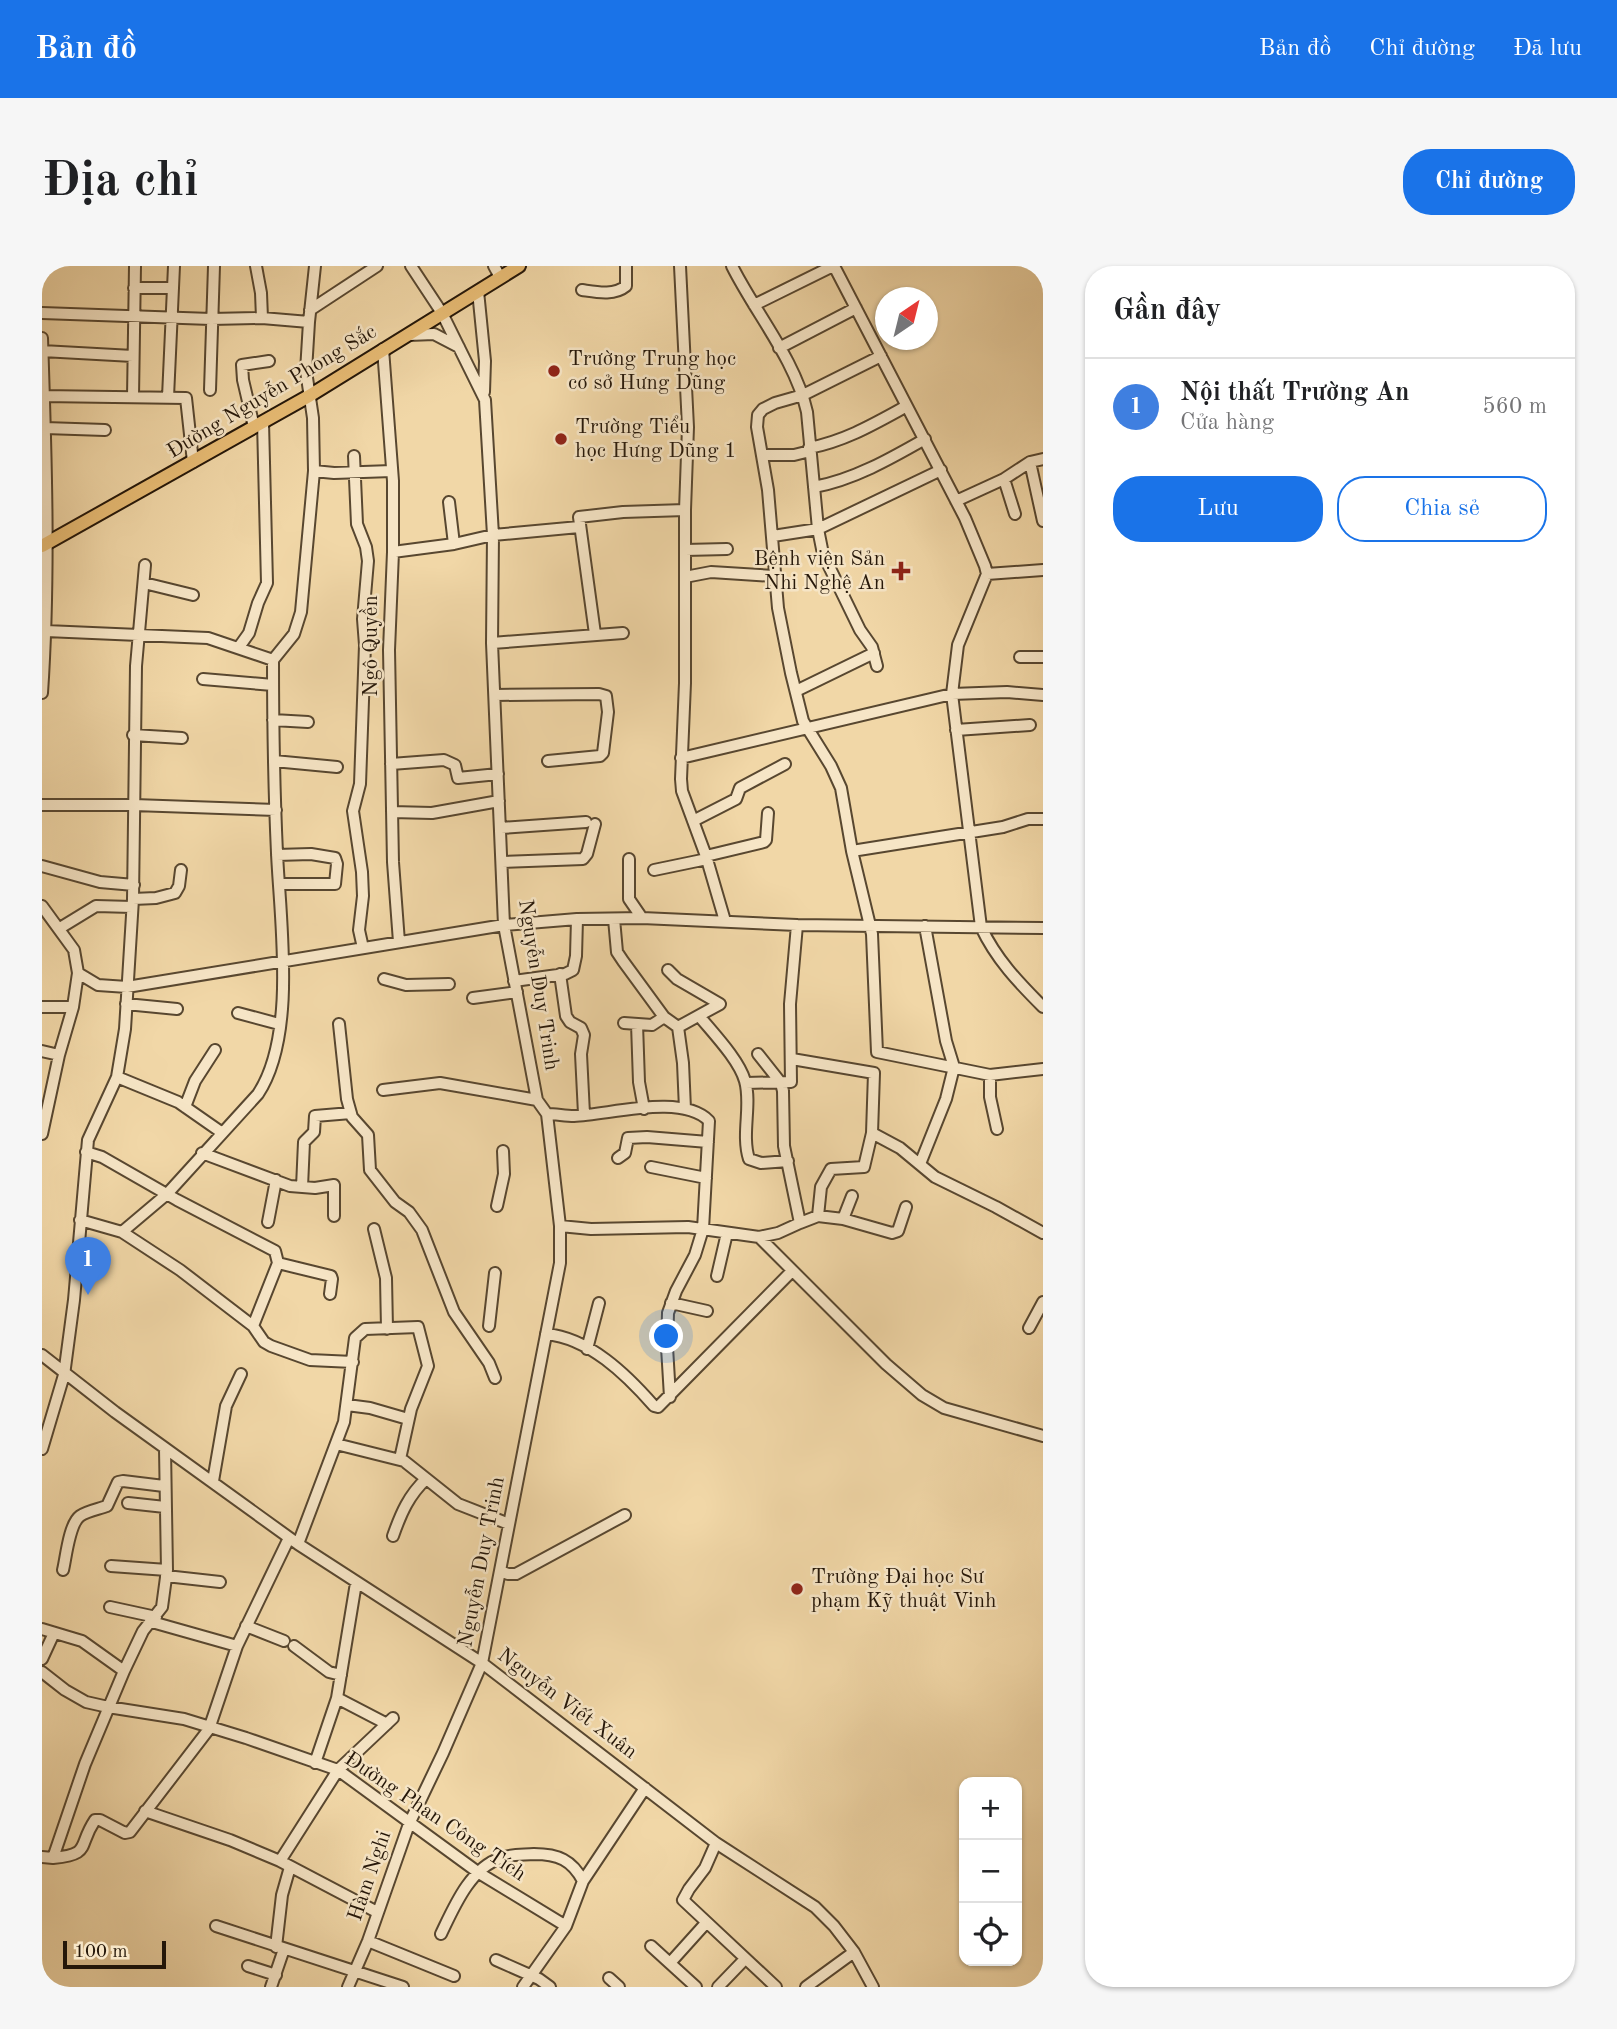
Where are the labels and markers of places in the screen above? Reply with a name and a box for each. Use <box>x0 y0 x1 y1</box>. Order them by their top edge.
place label: Trường Trung học cơ sở Hưng Dũng <box>568 349 736 394</box>
marker: Trường Trung học cơ sở Hưng Dũng <box>546 363 562 379</box>
place label: Trường Tiểu học Hưng Dũng 1 <box>575 415 737 462</box>
marker: Trường Tiểu học Hưng Dũng 1 <box>553 431 569 447</box>
place label: Bệnh viện Sản Nhi Nghệ An <box>754 549 885 594</box>
marker: Bệnh viện Sản Nhi Nghệ An <box>891 561 911 581</box>
pin: 1 <box>65 1237 111 1295</box>
place label: Trường Đại học Sư phạm Kỹ thuật Vinh <box>811 1567 996 1612</box>
marker: Trường Đại học Sư phạm Kỹ thuật Vinh <box>789 1581 805 1597</box>

